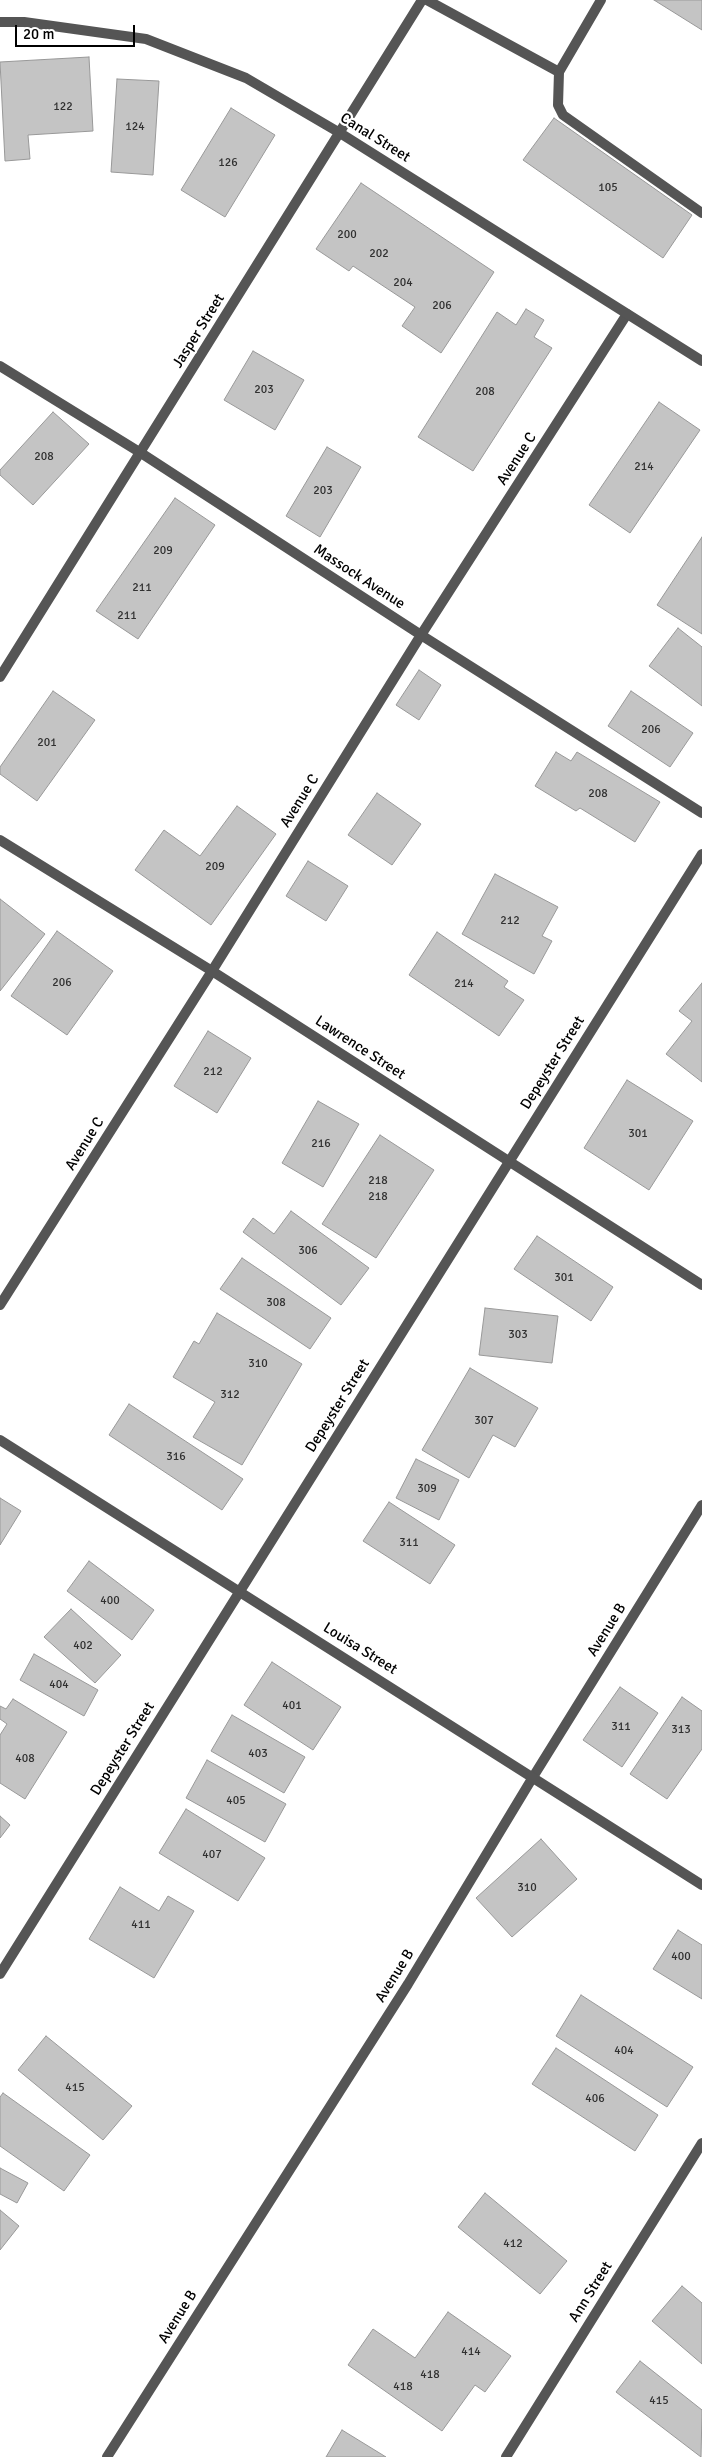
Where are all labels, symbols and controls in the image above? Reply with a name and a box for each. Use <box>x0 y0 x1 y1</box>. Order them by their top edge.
scale bar <box>18 15 138 47</box>
text: 20 m <box>23 25 54 43</box>
house number: 122 <box>53 100 73 114</box>
street label: Canal Street <box>337 109 413 167</box>
house number: 124 <box>125 120 145 134</box>
house number: 126 <box>218 156 238 170</box>
house number: 105 <box>598 181 618 195</box>
house number: 200 <box>337 228 357 242</box>
house number: 202 <box>369 247 389 261</box>
house number: 204 <box>393 276 413 290</box>
street label: Jasper Street <box>169 291 229 371</box>
house number: 206 <box>432 299 452 313</box>
house number: 203 <box>254 383 274 397</box>
house number: 208 <box>475 385 495 399</box>
street label: Avenue C <box>493 429 541 489</box>
house number: 208 <box>34 450 54 464</box>
house number: 214 <box>634 460 654 474</box>
house number: 203 <box>313 484 333 498</box>
street label: Massock Avenue <box>310 541 408 613</box>
house number: 209 <box>153 544 173 558</box>
house number: 211 <box>132 581 152 595</box>
house number: 211 <box>117 609 137 623</box>
house number: 206 <box>641 723 661 737</box>
house number: 201 <box>37 736 57 750</box>
street label: Avenue C <box>277 771 323 831</box>
house number: 208 <box>588 787 608 801</box>
house number: 209 <box>205 860 225 874</box>
house number: 212 <box>500 914 520 928</box>
house number: 206 <box>52 976 72 990</box>
house number: 214 <box>454 977 474 991</box>
street label: Lawrence Street <box>312 1012 408 1084</box>
street label: Depeyster Street <box>517 1013 589 1113</box>
house number: 212 <box>203 1065 223 1079</box>
street label: Avenue C <box>62 1114 108 1174</box>
house number: 301 <box>628 1127 648 1141</box>
house number: 216 <box>311 1137 331 1151</box>
house number: 218 <box>368 1174 388 1188</box>
house number: 218 <box>368 1190 388 1204</box>
house number: 306 <box>298 1244 318 1258</box>
house number: 301 <box>554 1271 574 1285</box>
house number: 308 <box>266 1296 286 1310</box>
house number: 303 <box>508 1328 528 1342</box>
street label: Depeyster Street <box>302 1356 374 1456</box>
house number: 310 <box>248 1357 268 1371</box>
house number: 312 <box>220 1388 240 1402</box>
house number: 307 <box>474 1414 494 1428</box>
house number: 316 <box>166 1450 186 1464</box>
house number: 309 <box>417 1482 437 1496</box>
house number: 311 <box>399 1536 419 1550</box>
house number: 400 <box>100 1594 120 1608</box>
street label: Avenue B <box>584 1600 630 1660</box>
street label: Louisa Street <box>320 1619 400 1679</box>
house number: 402 <box>73 1639 93 1653</box>
house number: 404 <box>49 1678 69 1692</box>
street label: Depeyster Street <box>87 1699 159 1799</box>
house number: 401 <box>282 1699 302 1713</box>
house number: 311 <box>611 1720 631 1734</box>
house number: 313 <box>671 1723 691 1737</box>
house number: 403 <box>248 1747 268 1761</box>
house number: 408 <box>15 1752 35 1766</box>
house number: 405 <box>226 1794 246 1808</box>
house number: 407 <box>202 1848 222 1862</box>
house number: 310 <box>517 1881 537 1895</box>
house number: 411 <box>131 1918 151 1932</box>
street label: Avenue B <box>372 1946 418 2006</box>
house number: 400 <box>671 1950 691 1964</box>
house number: 404 <box>614 2044 634 2058</box>
house number: 415 <box>65 2081 85 2095</box>
house number: 406 <box>585 2092 605 2106</box>
house number: 412 <box>503 2237 523 2251</box>
street label: Ann Street <box>565 2258 617 2326</box>
street label: Avenue B <box>155 2287 201 2347</box>
house number: 414 <box>461 2345 481 2359</box>
house number: 418 <box>420 2368 440 2382</box>
house number: 418 <box>393 2380 413 2394</box>
house number: 415 <box>649 2394 669 2408</box>

